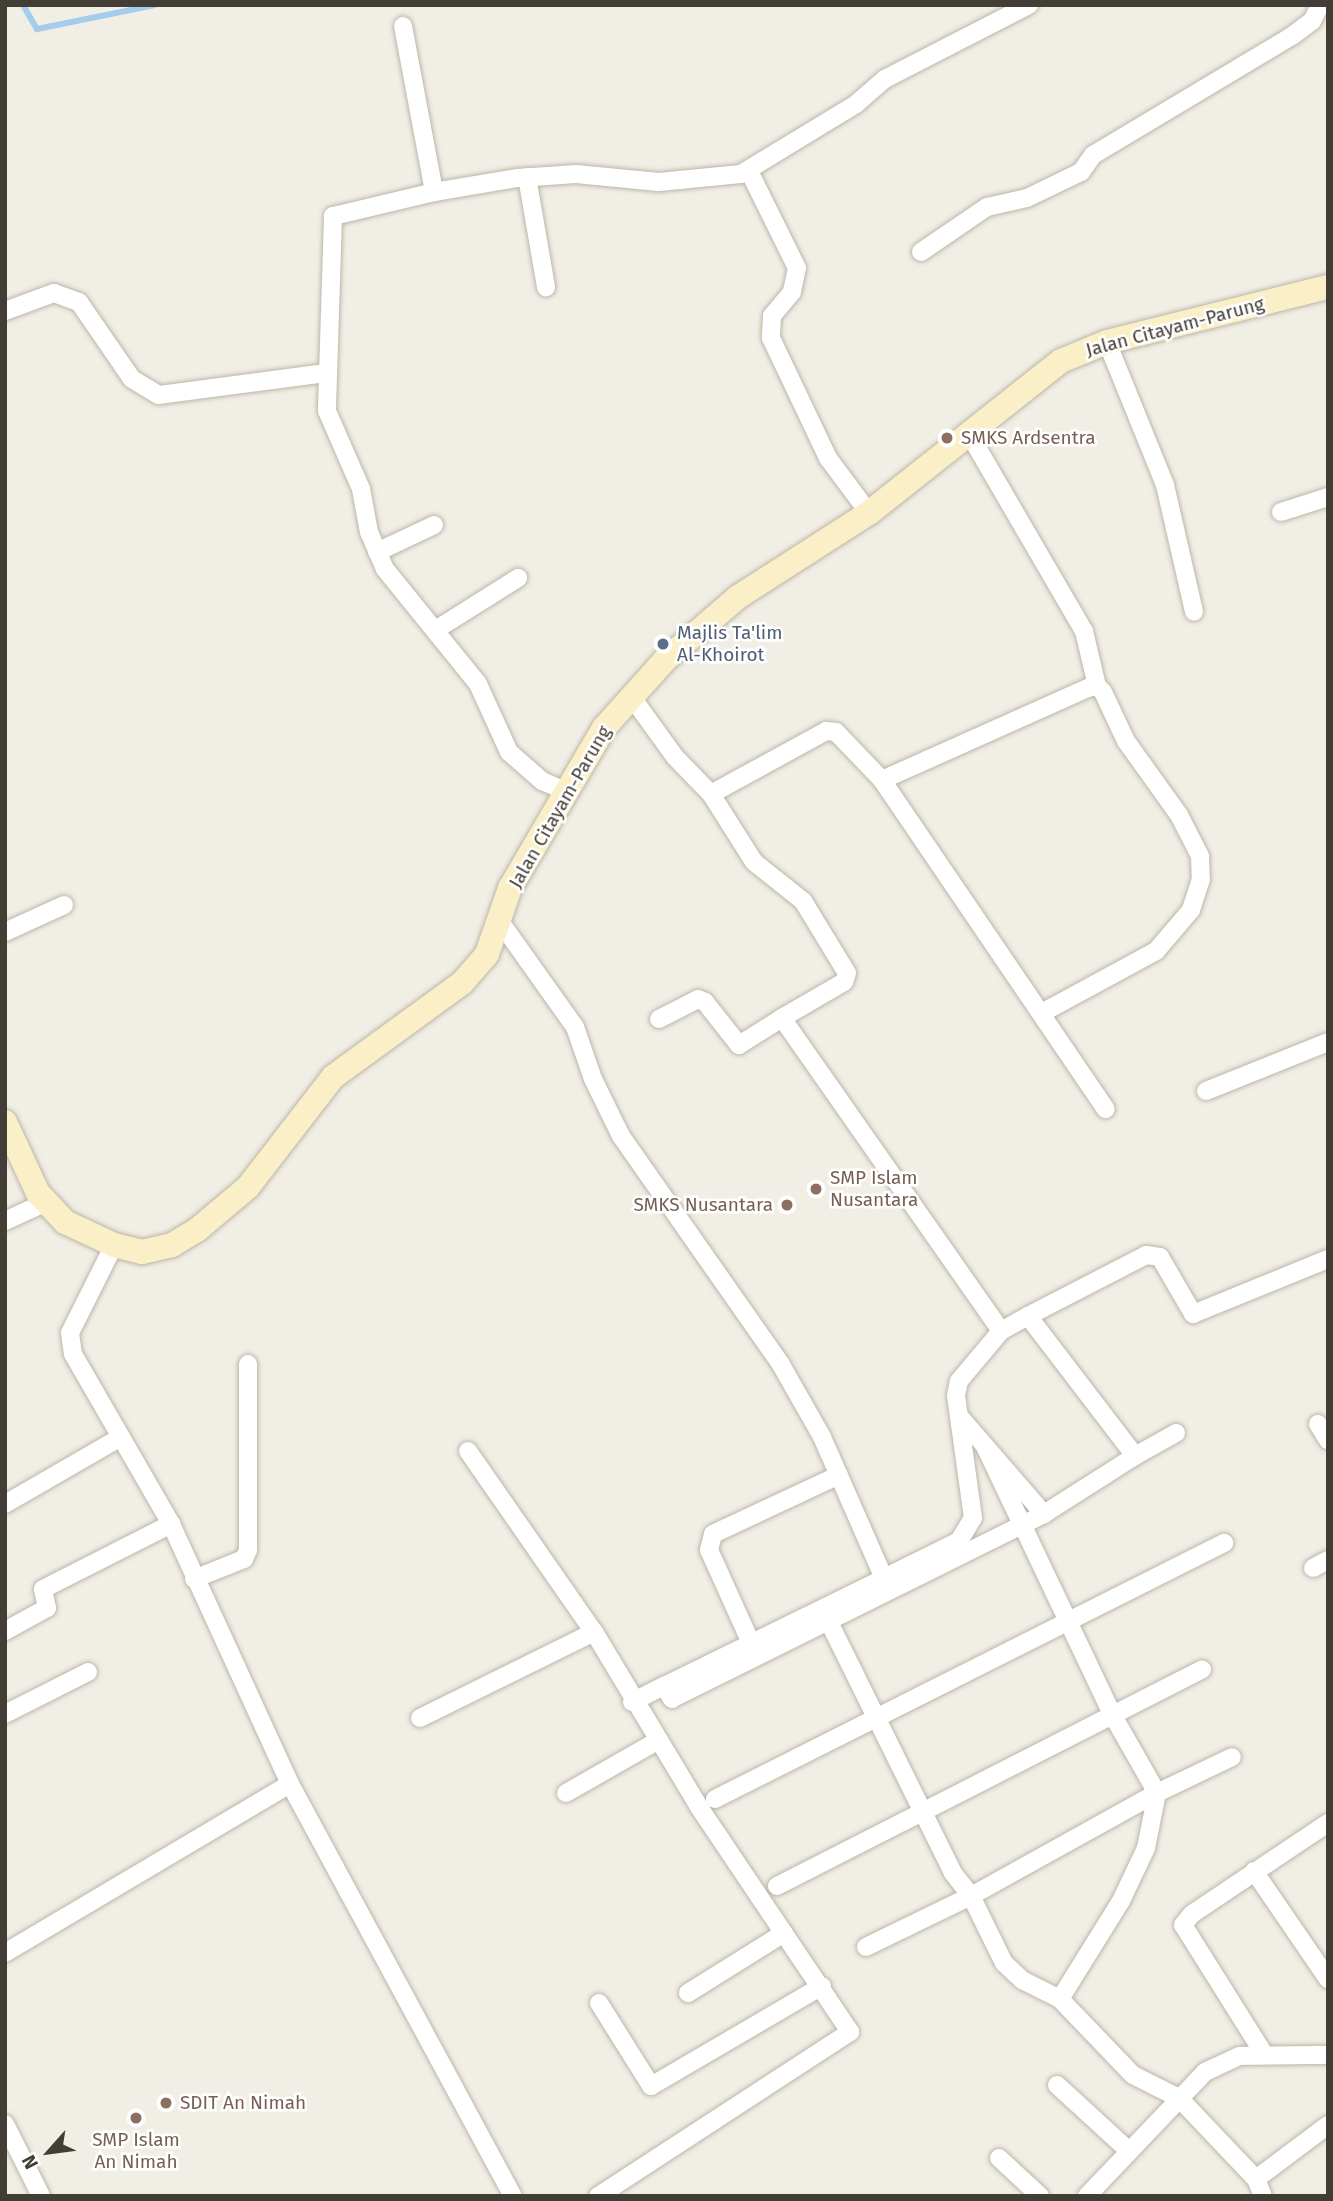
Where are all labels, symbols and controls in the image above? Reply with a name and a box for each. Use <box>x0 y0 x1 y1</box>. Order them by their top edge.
street label: Jalan Citayam-Parung <box>1083 292 1267 362</box>
place label: SMKS Ardsentra <box>961 427 1096 449</box>
marker: SMKS Ardsentra <box>939 430 955 446</box>
place label: Majlis Ta'lim Al-Khoirot <box>677 622 782 666</box>
marker: Majlis Ta'lim Al-Khoirot <box>655 636 671 652</box>
street label: Jalan Citayam-Parung <box>504 722 616 892</box>
place label: SMP Islam Nusantara <box>830 1167 918 1211</box>
marker: SMP Islam Nusantara <box>808 1181 824 1197</box>
place label: SMKS Nusantara <box>633 1194 773 1216</box>
marker: SMKS Nusantara <box>779 1197 795 1213</box>
place label: SDIT An Nimah <box>180 2092 306 2114</box>
marker: SDIT An Nimah <box>158 2095 174 2111</box>
marker: SMP Islam An Nimah <box>128 2110 144 2126</box>
north arrow <box>14 2117 84 2187</box>
place label: SMP Islam An Nimah <box>92 2129 180 2173</box>
text: N <box>17 2151 43 2173</box>

